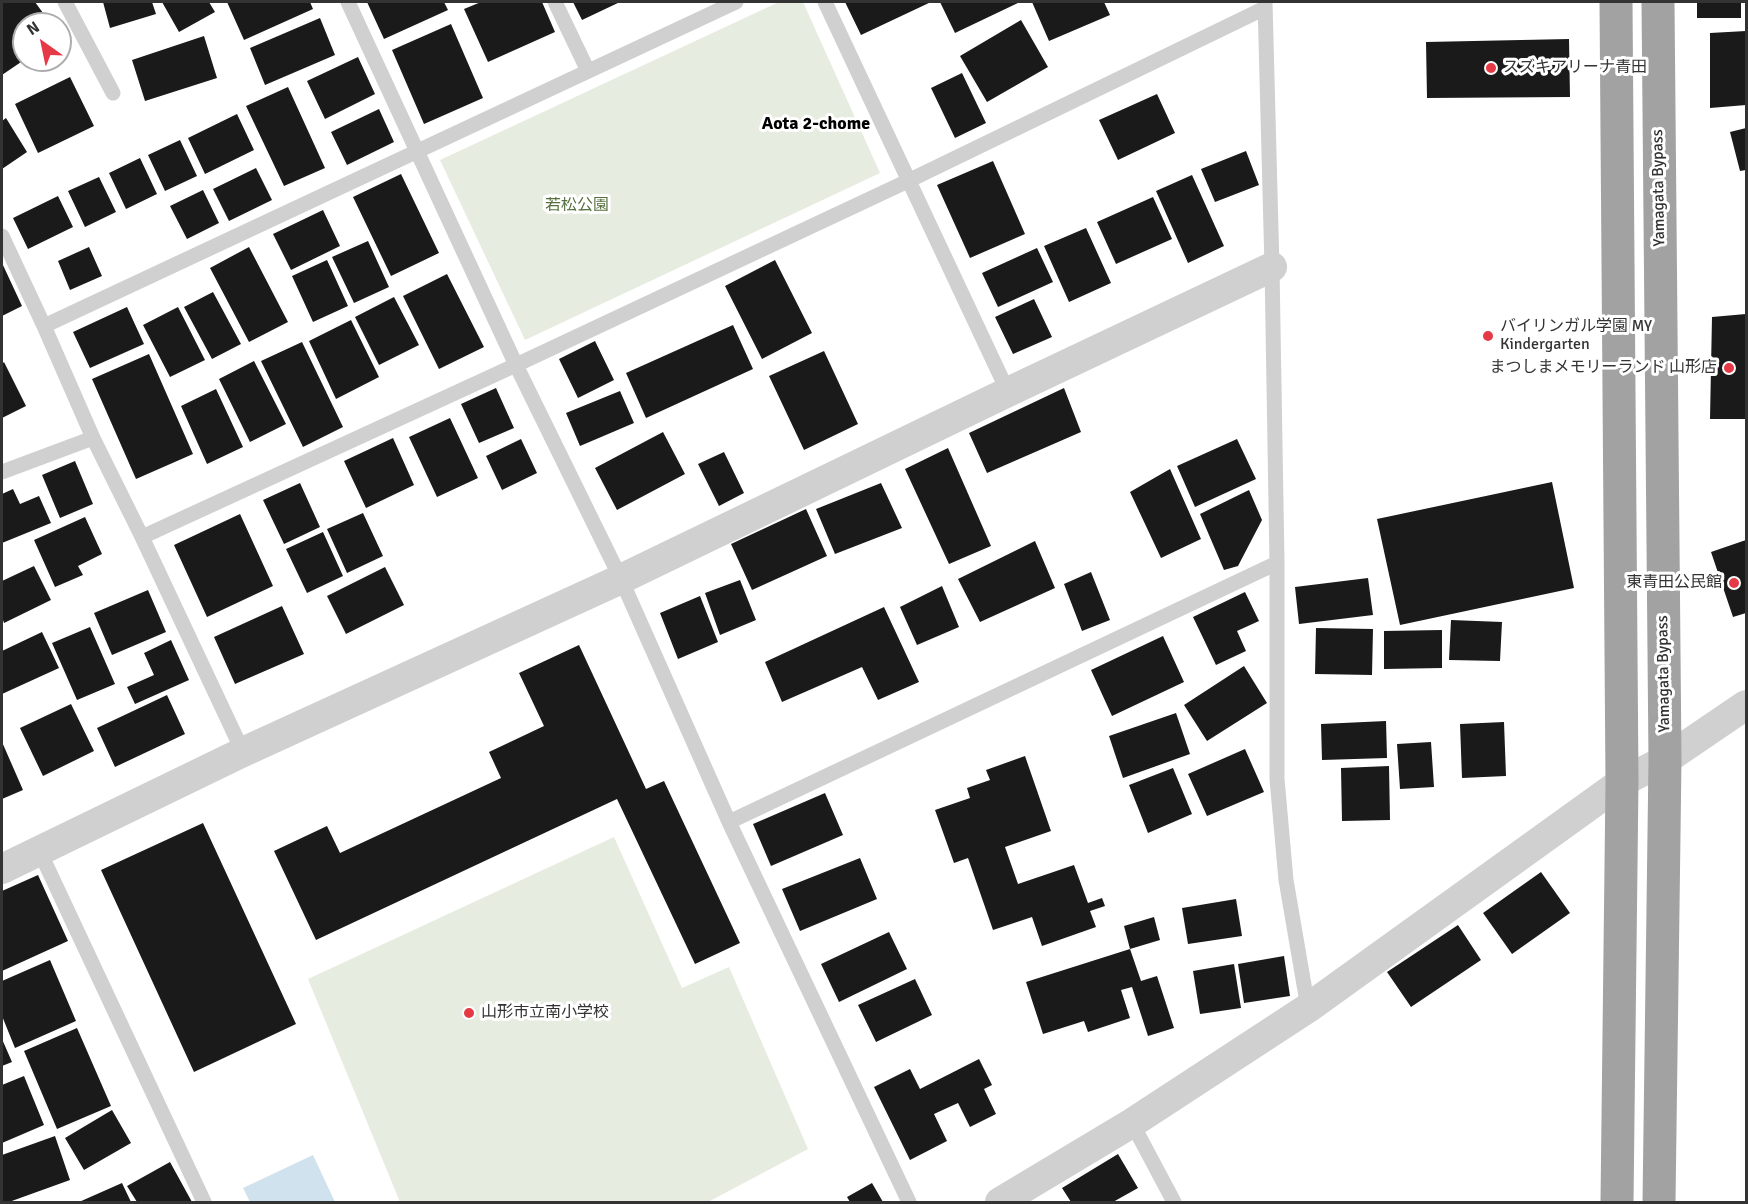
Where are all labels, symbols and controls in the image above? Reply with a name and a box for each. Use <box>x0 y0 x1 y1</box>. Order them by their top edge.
north arrow <box>12 12 72 72</box>
text: N <box>23 17 43 40</box>
place label: スズキアリーナ青田 <box>1503 58 1647 78</box>
marker: スズキアリーナ青田 <box>1484 61 1498 75</box>
district label: Aota 2-chome <box>762 113 870 135</box>
street label: Yamagata Bypass <box>1648 129 1670 247</box>
park label: 若松公園 <box>545 196 609 216</box>
place label: バイリンガル学園 MY Kindergarten <box>1500 317 1652 355</box>
marker: バイリンガル学園 MY Kindergarten <box>1481 329 1495 343</box>
place label: まつしまメモリーランド 山形店 <box>1489 358 1717 378</box>
marker: まつしまメモリーランド 山形店 <box>1722 361 1736 375</box>
place label: 東青田公民館 <box>1626 573 1722 593</box>
marker: 東青田公民館 <box>1727 576 1741 590</box>
street label: Yamagata Bypass <box>1653 615 1675 733</box>
place label: 山形市立南小学校 <box>481 1003 609 1023</box>
marker: 山形市立南小学校 <box>462 1006 476 1020</box>

